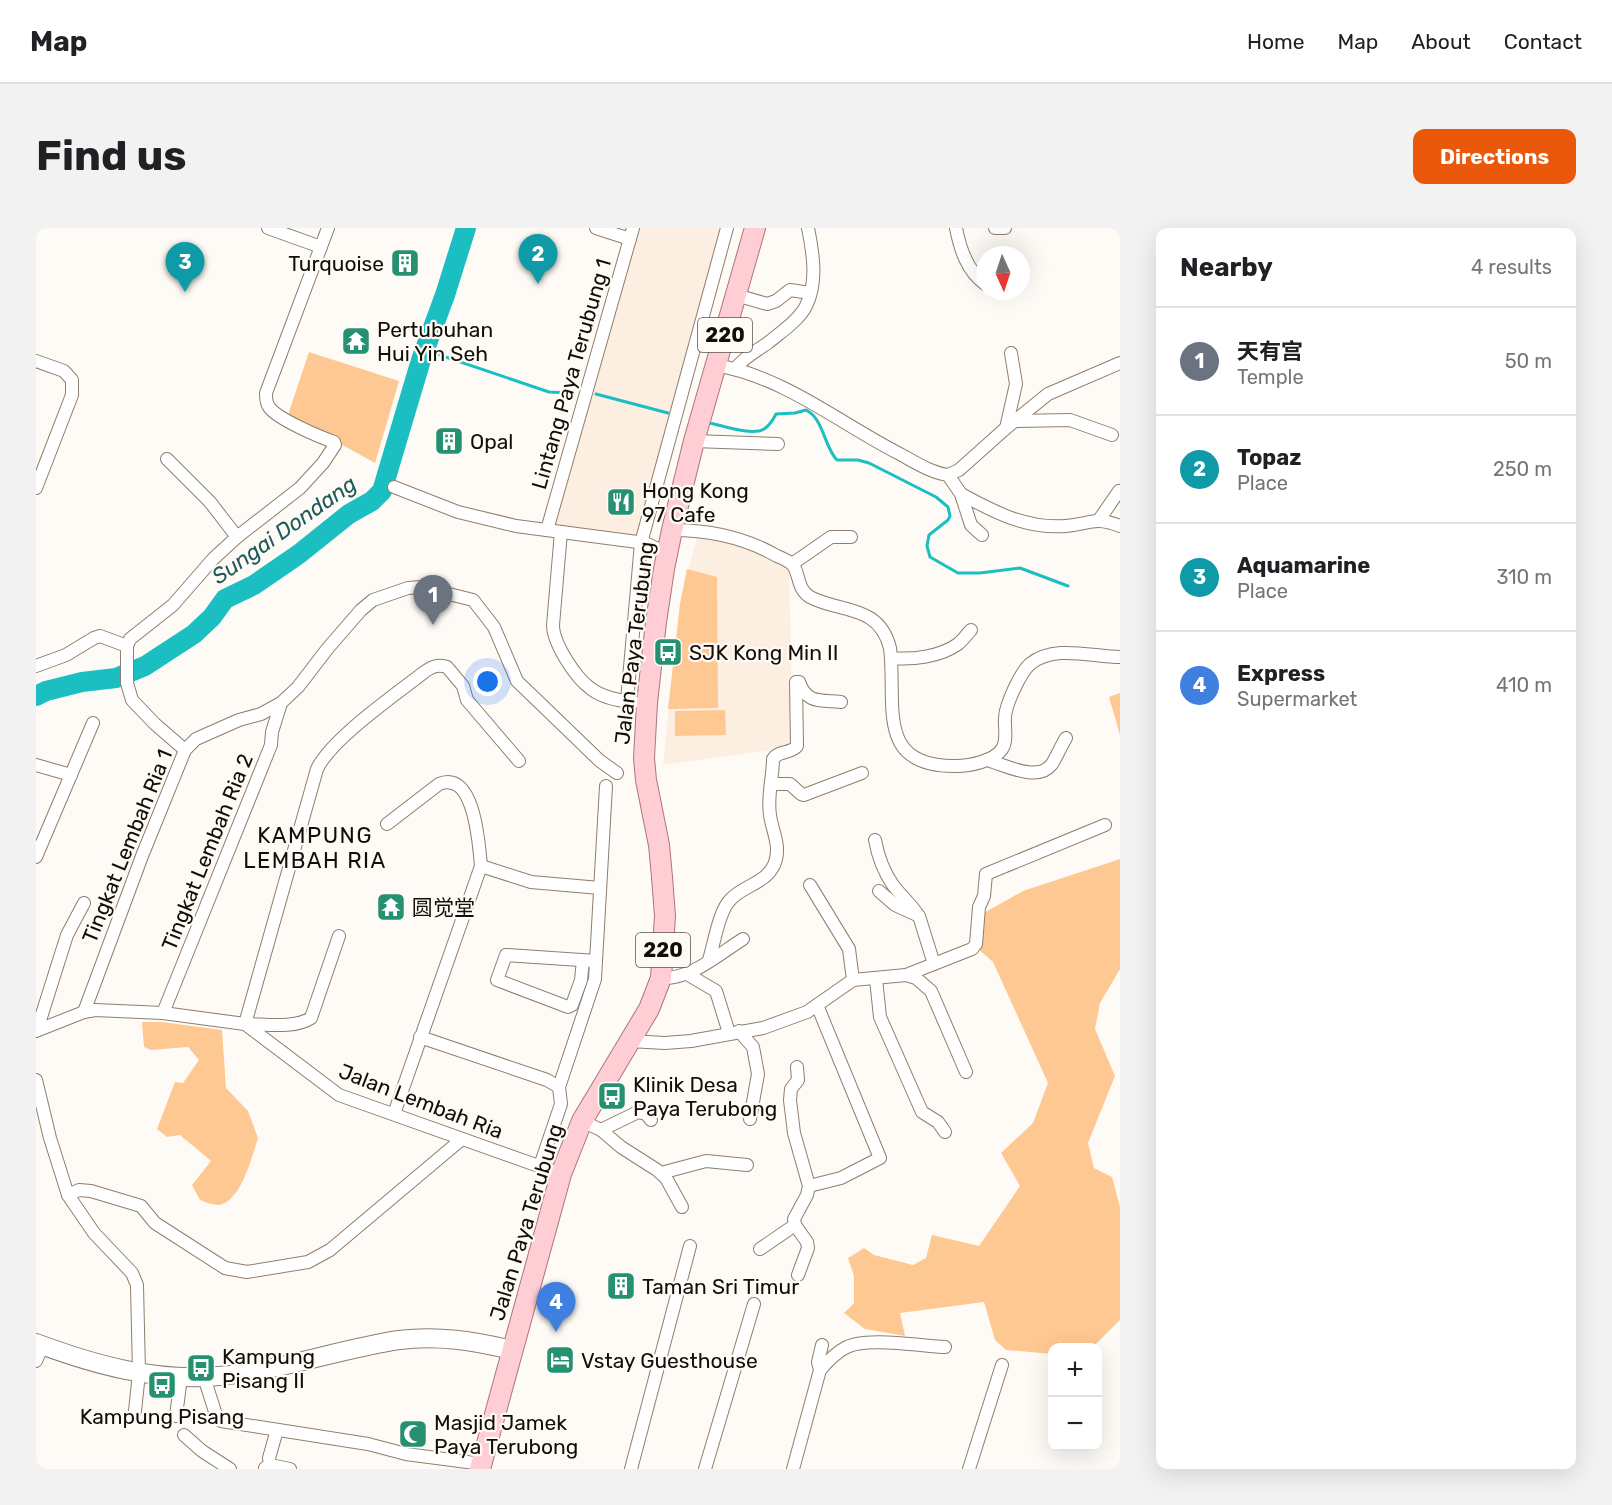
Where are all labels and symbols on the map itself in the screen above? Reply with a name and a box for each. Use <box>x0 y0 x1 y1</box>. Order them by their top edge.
pin: 2 <box>518 235 558 284</box>
pin: 3 <box>166 242 204 292</box>
north arrow <box>976 246 1030 300</box>
building icon: Turquoise <box>389 247 421 279</box>
place label: Turquoise <box>288 251 384 276</box>
street label: Lintang Paya Terubung 1 <box>526 256 616 492</box>
place label: Pertubuhan Hui Yin Seh <box>377 317 493 366</box>
road number: 220 <box>698 318 752 352</box>
temple icon: Pertubuhan Hui Yin Seh <box>340 325 372 357</box>
building icon: Opal <box>433 425 465 457</box>
place label: Opal <box>470 429 513 454</box>
water label: Sungai Dondang <box>206 470 362 590</box>
place label: Hong Kong 97 Cafe <box>642 478 749 527</box>
restaurant icon: Hong Kong 97 Cafe <box>605 486 637 518</box>
street label: Jalan Paya Terubung <box>609 540 659 746</box>
pin: 1 <box>414 576 452 625</box>
bus stop icon: SJK Kong Min II <box>652 636 684 668</box>
place label: SJK Kong Min II <box>689 640 839 665</box>
your location <box>473 667 502 696</box>
street label: Tingkat Lembah Ria 1 <box>77 746 177 946</box>
street label: Tingkat Lembah Ria 2 <box>156 750 258 954</box>
district label: KAMPUNG LEMBAH RIA <box>243 822 387 874</box>
temple icon: 圆觉堂 <box>375 891 407 923</box>
place label: 圆觉堂 <box>412 895 475 920</box>
road number: 220 <box>636 933 690 967</box>
street label: Jalan Lembah Ria <box>335 1058 507 1144</box>
place label: Klinik Desa Paya Terubong <box>633 1072 777 1121</box>
bus stop icon: Klinik Desa Paya Terubong <box>596 1080 628 1112</box>
street label: Jalan Paya Terubung <box>484 1121 568 1323</box>
building icon: Taman Sri Timur <box>605 1270 637 1302</box>
place label: Taman Sri Timur <box>642 1274 799 1299</box>
pin: 4 <box>536 1282 576 1332</box>
place label: Kampung Pisang II <box>222 1344 315 1393</box>
hotel icon: Vstay Guesthouse <box>544 1344 576 1376</box>
place label: Vstay Guesthouse <box>581 1348 758 1373</box>
bus stop icon: Kampung Pisang II <box>185 1352 217 1384</box>
bus stop icon: Kampung Pisang <box>146 1369 178 1401</box>
place label: Kampung Pisang <box>80 1404 244 1429</box>
place label: Masjid Jamek Paya Terubong <box>434 1410 578 1459</box>
mosque icon: Masjid Jamek Paya Terubong <box>397 1418 429 1450</box>

